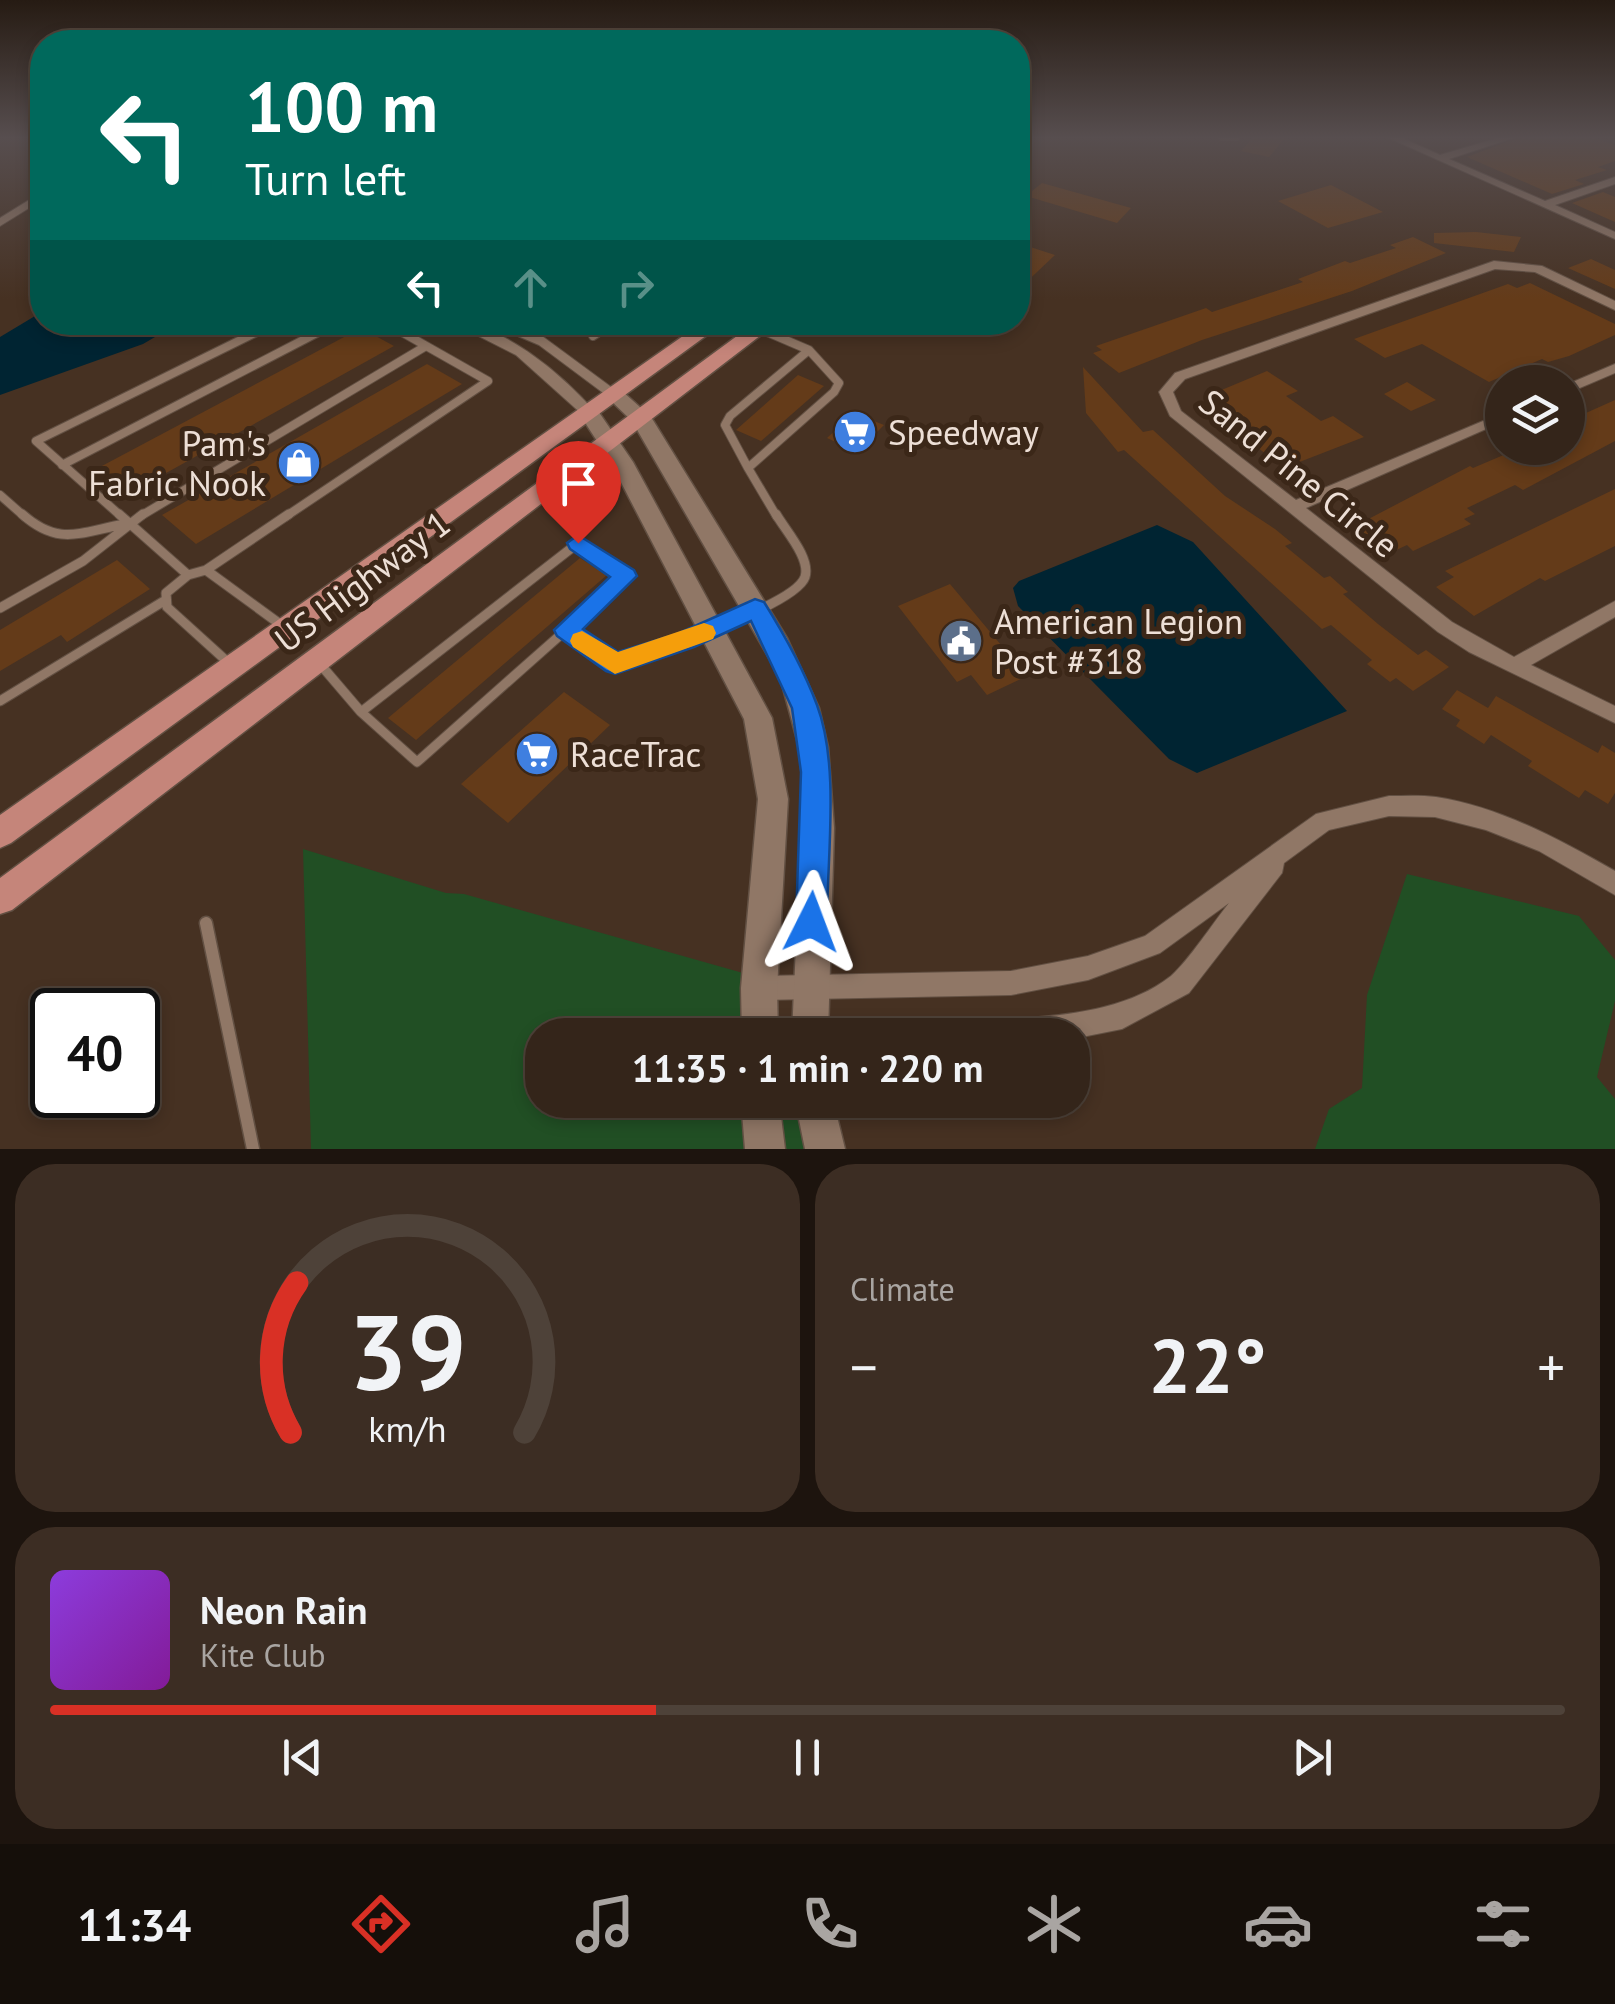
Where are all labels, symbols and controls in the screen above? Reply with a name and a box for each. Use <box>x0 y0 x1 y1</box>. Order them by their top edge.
text: 100 m <box>245 61 438 151</box>
icon: left <box>80 70 210 200</box>
text: Turn left <box>245 149 406 207</box>
icon: left <box>398 260 453 315</box>
icon: ahead <box>503 260 558 315</box>
icon: right <box>608 260 663 315</box>
map controls <box>1485 365 1585 465</box>
button: layers <box>1485 365 1585 465</box>
street label: Sand Pine Circle <box>1190 378 1408 568</box>
supermarket icon: Speedway <box>832 409 878 455</box>
place label: Speedway <box>888 409 1039 455</box>
place label: Pam's Fabric Nook <box>88 420 266 506</box>
shop icon: Pam's Fabric Nook <box>276 440 322 486</box>
pin <box>536 441 621 544</box>
icon: arrive <box>551 456 606 511</box>
street label: US Highway 1 <box>265 500 459 662</box>
place label: American Legion Post #318 <box>994 598 1243 684</box>
public building icon: American Legion Post #318 <box>938 618 984 664</box>
supermarket icon: RaceTrac <box>514 731 560 777</box>
place label: RaceTrac <box>570 731 701 777</box>
position arrow <box>759 870 863 974</box>
speed limit sign: 40 <box>30 988 160 1118</box>
text: 11:35 · 1 min · 220 m <box>632 1043 983 1092</box>
text: Climate <box>850 1268 955 1310</box>
text: 39 <box>349 1284 466 1419</box>
text: 22° <box>1149 1317 1266 1414</box>
text: − <box>850 1331 878 1402</box>
text: + <box>1537 1331 1565 1402</box>
text: km/h <box>368 1406 447 1452</box>
text: Neon Rain <box>200 1585 367 1634</box>
text: Kite Club <box>200 1634 326 1676</box>
icon: previous <box>275 1730 330 1785</box>
icon: pause <box>780 1730 835 1785</box>
icon: next <box>1285 1730 1340 1785</box>
icon: directions <box>346 1889 416 1959</box>
icon: music <box>570 1889 640 1959</box>
icon: phone <box>795 1889 865 1959</box>
icon: climate <box>1019 1889 1089 1959</box>
icon: car <box>1243 1889 1313 1959</box>
icon: filters <box>1468 1889 1538 1959</box>
text: 11:34 <box>77 1895 191 1953</box>

